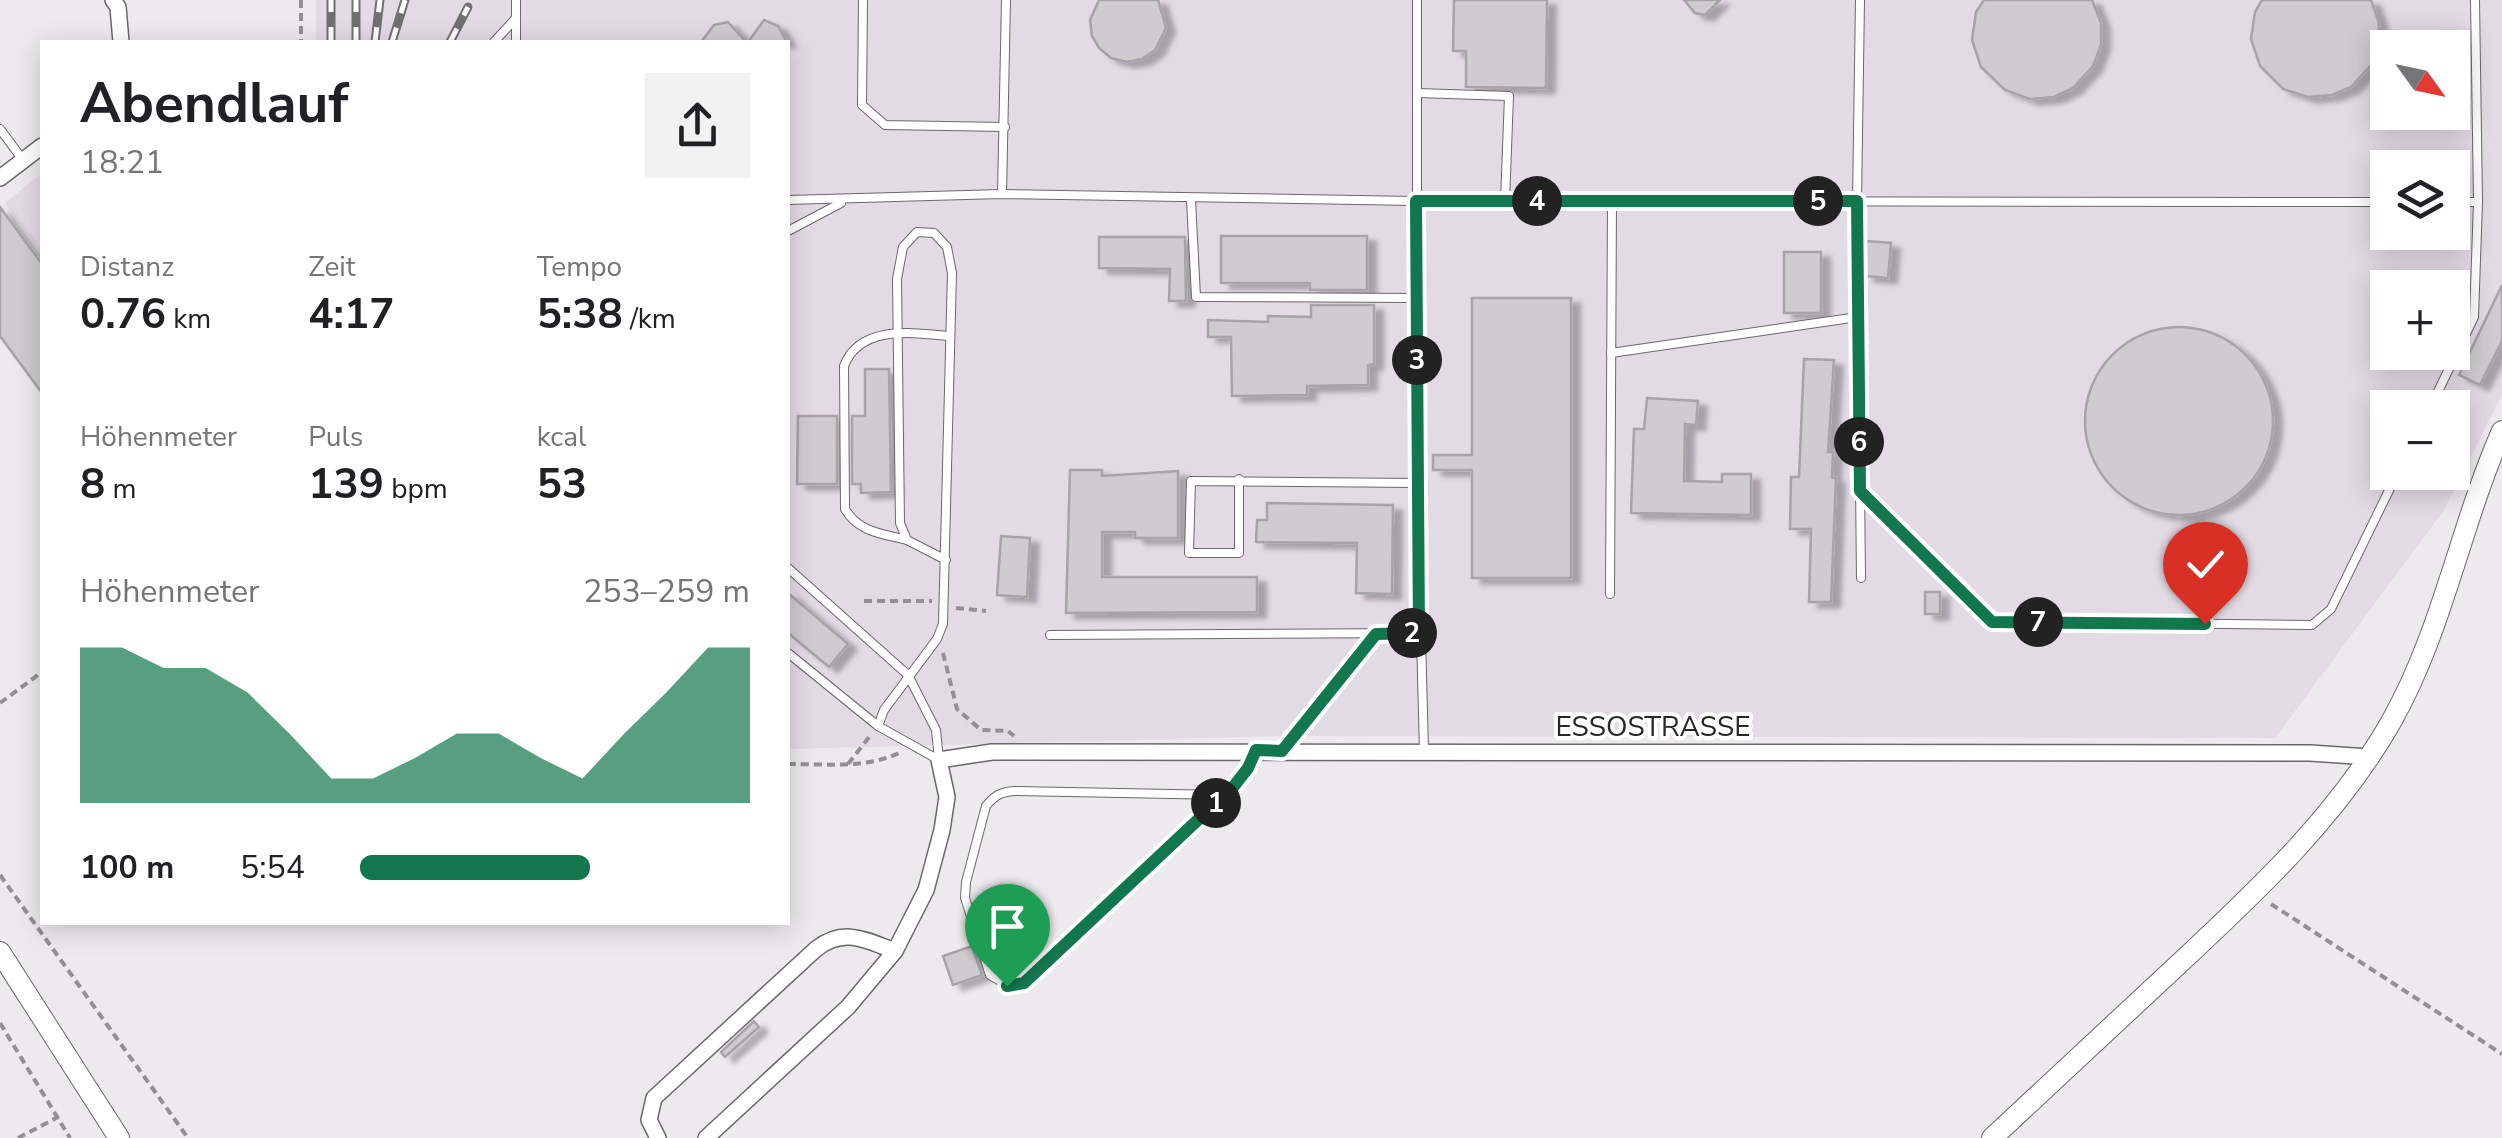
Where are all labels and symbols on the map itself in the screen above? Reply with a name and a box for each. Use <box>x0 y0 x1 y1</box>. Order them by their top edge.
north arrow <box>2370 30 2470 130</box>
pin: 4 <box>1512 176 1562 226</box>
pin: 5 <box>1793 176 1843 226</box>
pin: 3 <box>1392 335 1442 385</box>
pin: 6 <box>1834 417 1884 467</box>
pin <box>2163 522 2248 625</box>
pin: 7 <box>2013 597 2063 647</box>
pin: 2 <box>1387 608 1437 658</box>
street label: ESSOSTRASSE <box>1555 708 1751 746</box>
pin: 1 <box>1191 778 1241 828</box>
pin <box>965 884 1050 987</box>

